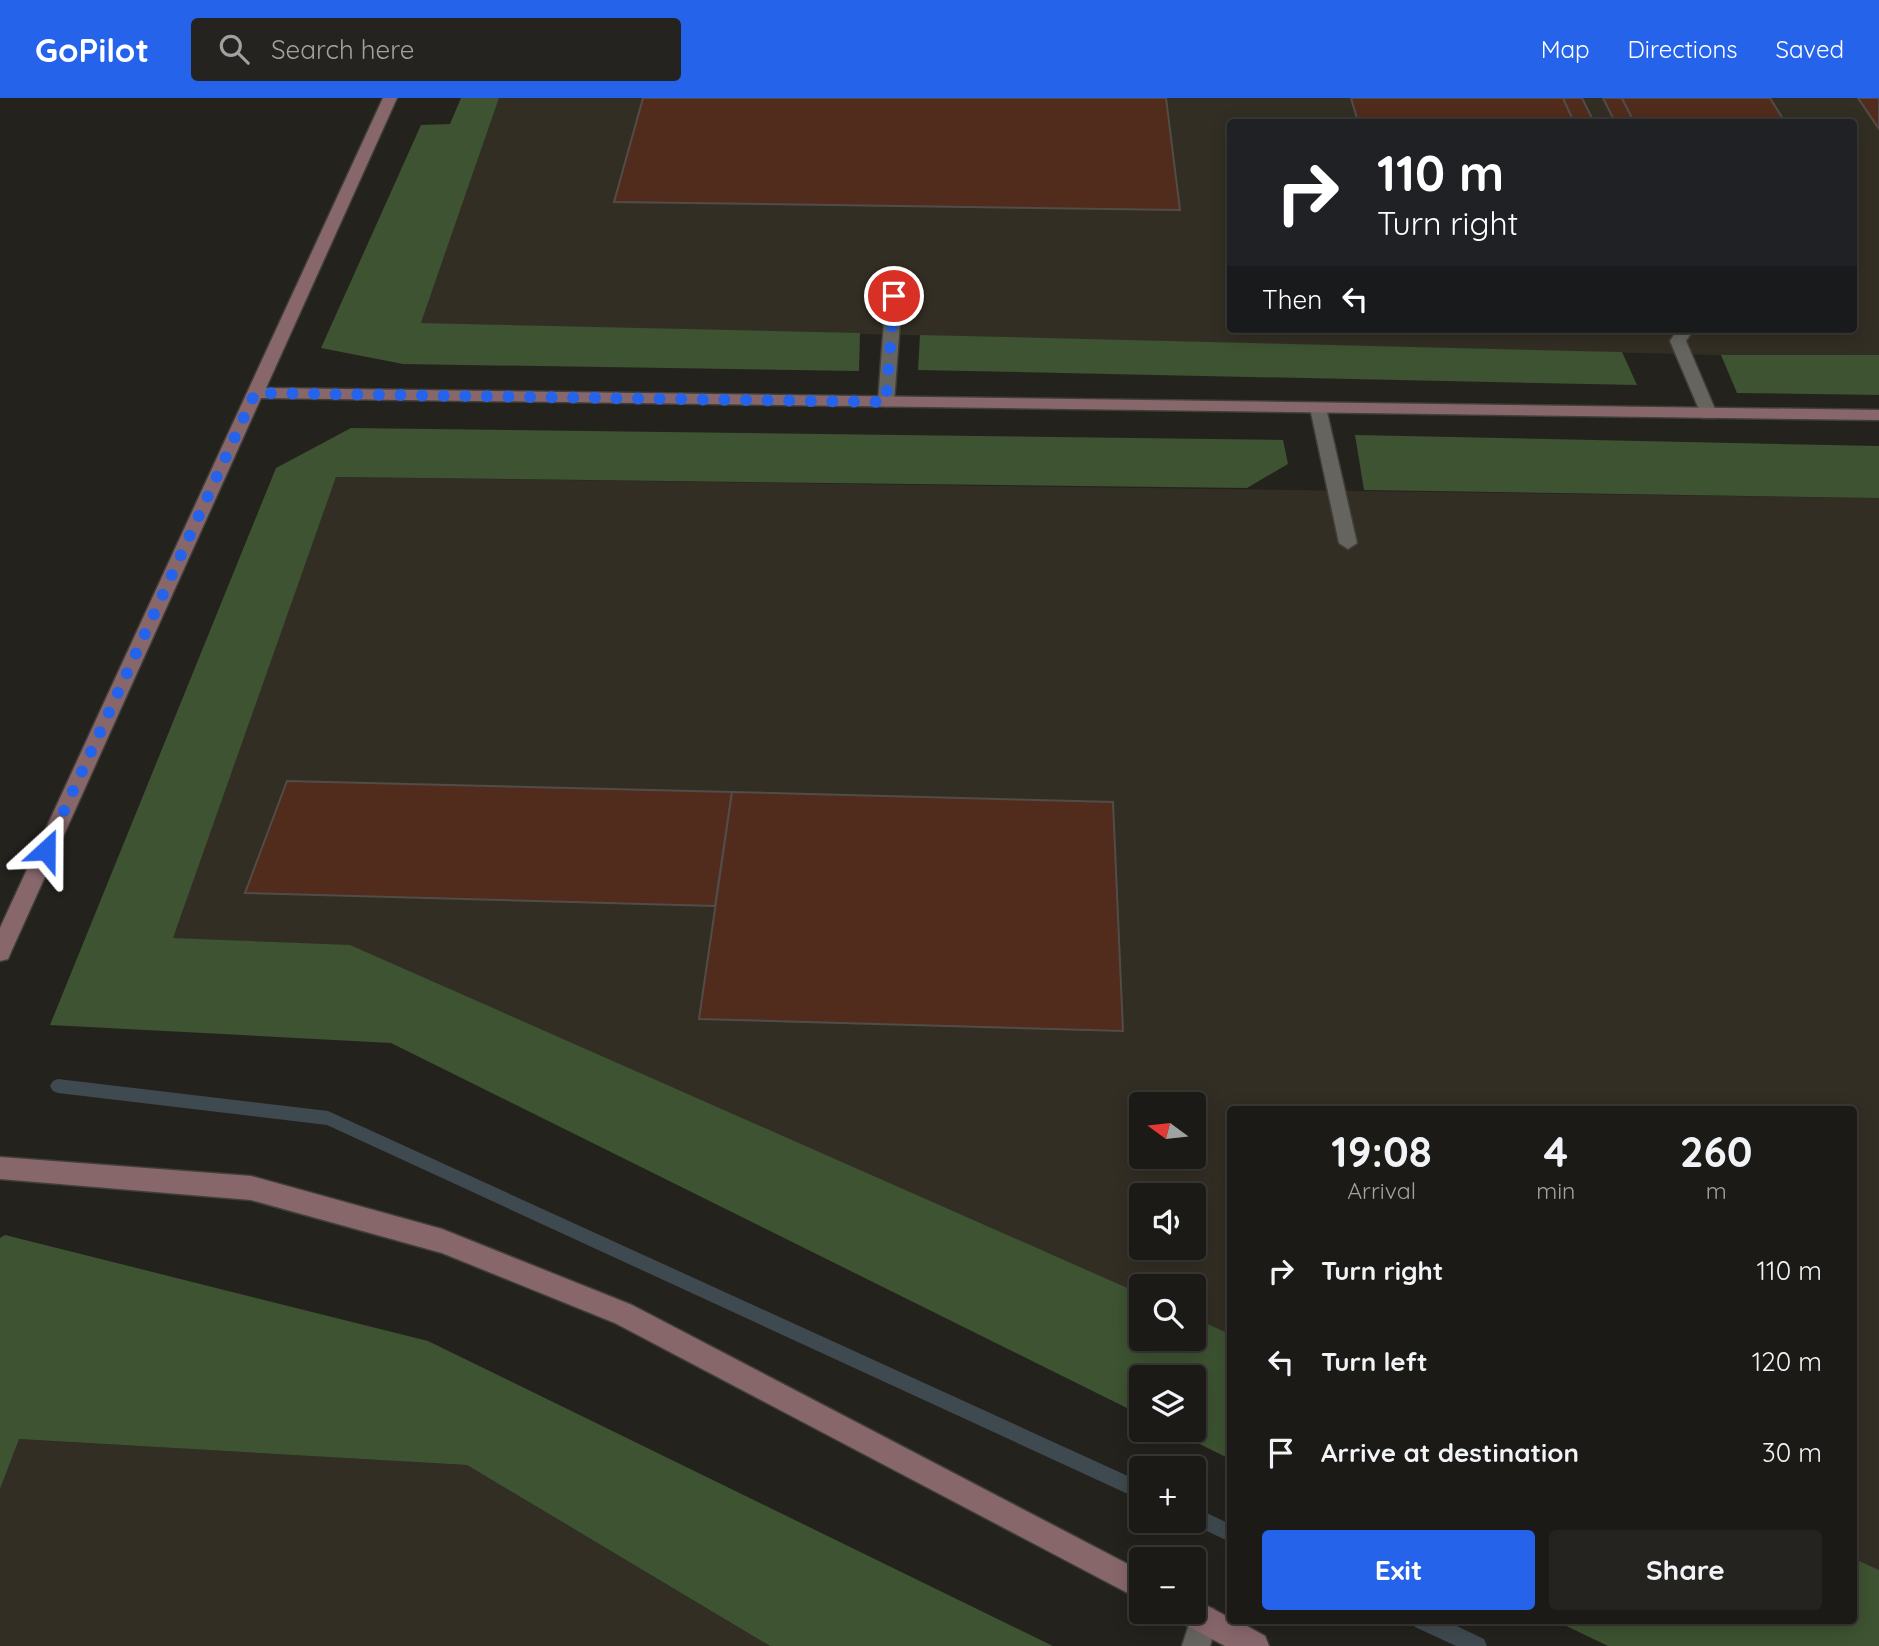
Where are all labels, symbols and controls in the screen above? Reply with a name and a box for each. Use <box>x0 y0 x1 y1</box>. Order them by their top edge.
search box <box>191 18 681 81</box>
text: GoPilot <box>35 29 149 70</box>
icon: search <box>215 30 253 68</box>
text: Search here <box>271 33 414 66</box>
text: Map <box>1541 34 1590 64</box>
text: Directions <box>1628 34 1738 64</box>
text: Saved <box>1776 34 1844 64</box>
text: 110 m <box>1377 142 1504 203</box>
icon: right <box>1262 147 1353 238</box>
text: Turn right <box>1377 203 1518 243</box>
pin <box>864 266 924 326</box>
icon: arrive <box>875 277 913 315</box>
icon: left <box>1336 280 1374 318</box>
text: Then <box>1262 283 1322 316</box>
position arrow <box>9 813 83 887</box>
north arrow <box>1129 1092 1206 1169</box>
map controls <box>1129 1092 1206 1624</box>
text: 19:08 <box>1331 1125 1432 1178</box>
text: 4 <box>1543 1125 1568 1178</box>
text: 260 <box>1680 1125 1753 1178</box>
text: Arrival <box>1347 1176 1416 1205</box>
text: min <box>1536 1176 1575 1205</box>
text: m <box>1706 1176 1727 1205</box>
button: sound <box>1129 1183 1206 1260</box>
icon: right <box>1262 1252 1300 1290</box>
text: Turn right <box>1321 1254 1443 1287</box>
text: 110 m <box>1756 1254 1822 1287</box>
button: search <box>1129 1274 1206 1351</box>
icon: left <box>1262 1343 1300 1381</box>
text: Turn left <box>1321 1345 1428 1378</box>
text: 120 m <box>1752 1345 1822 1378</box>
button: layers <box>1129 1365 1206 1442</box>
icon: arrive <box>1262 1434 1300 1472</box>
text: Arrive at destination <box>1321 1436 1579 1469</box>
text: 30 m <box>1762 1436 1822 1469</box>
button: + <box>1129 1456 1206 1533</box>
button: Exit <box>1262 1530 1535 1610</box>
button: Share <box>1549 1530 1822 1610</box>
button: − <box>1129 1547 1206 1624</box>

